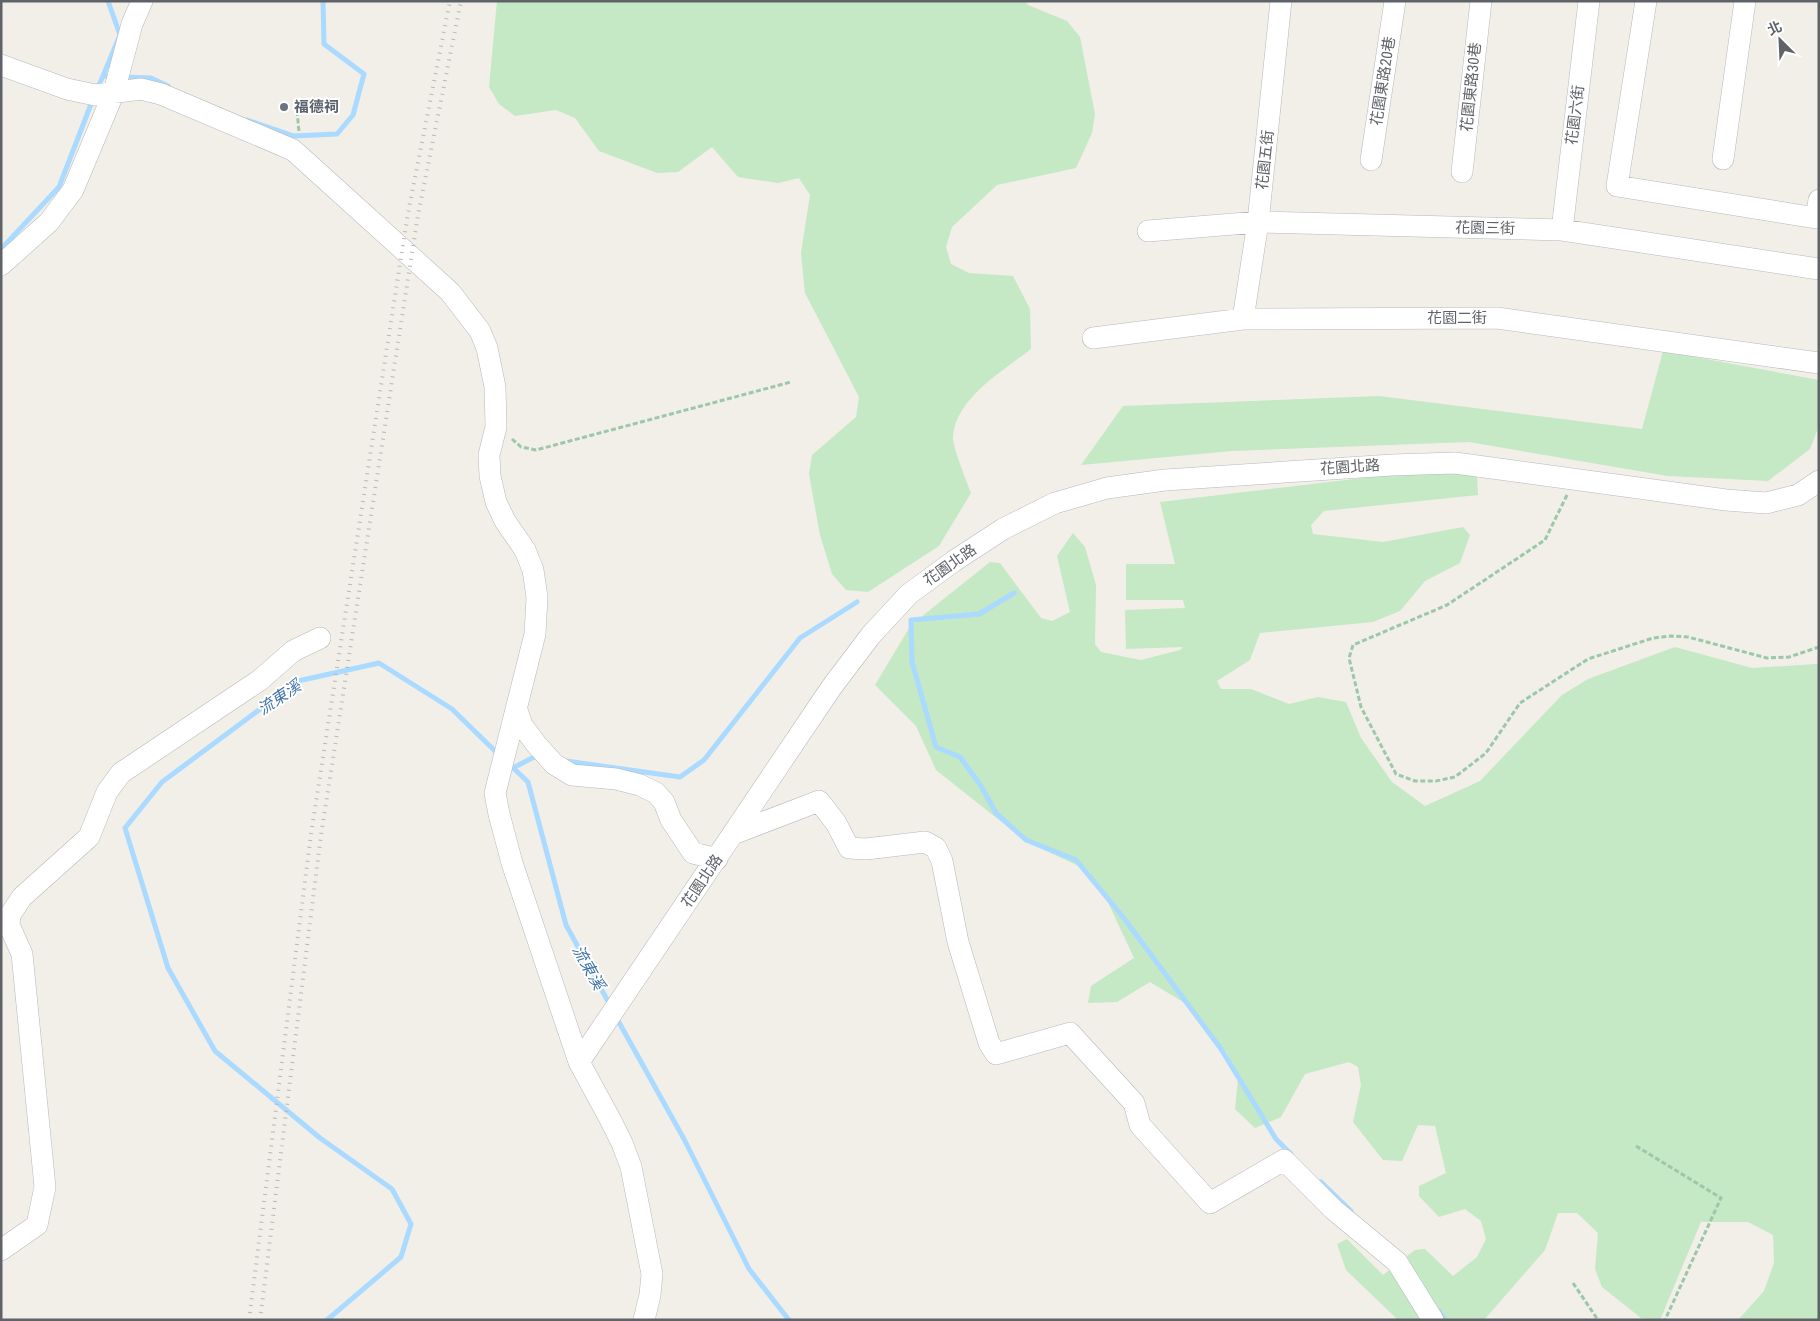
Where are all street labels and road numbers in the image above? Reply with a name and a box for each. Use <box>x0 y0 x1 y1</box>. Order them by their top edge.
street label: 花園東路20巷 <box>1367 35 1399 127</box>
street label: 花園東路30巷 <box>1457 41 1485 133</box>
street label: 花園六街 <box>1562 84 1588 146</box>
street label: 花園五街 <box>1253 129 1277 191</box>
street label: 花園三街 <box>1455 218 1515 238</box>
street label: 花園二街 <box>1427 309 1487 327</box>
street label: 花園北路 <box>1319 456 1381 478</box>
street label: 花園北路 <box>920 540 980 590</box>
street label: 花園北路 <box>678 851 726 911</box>

